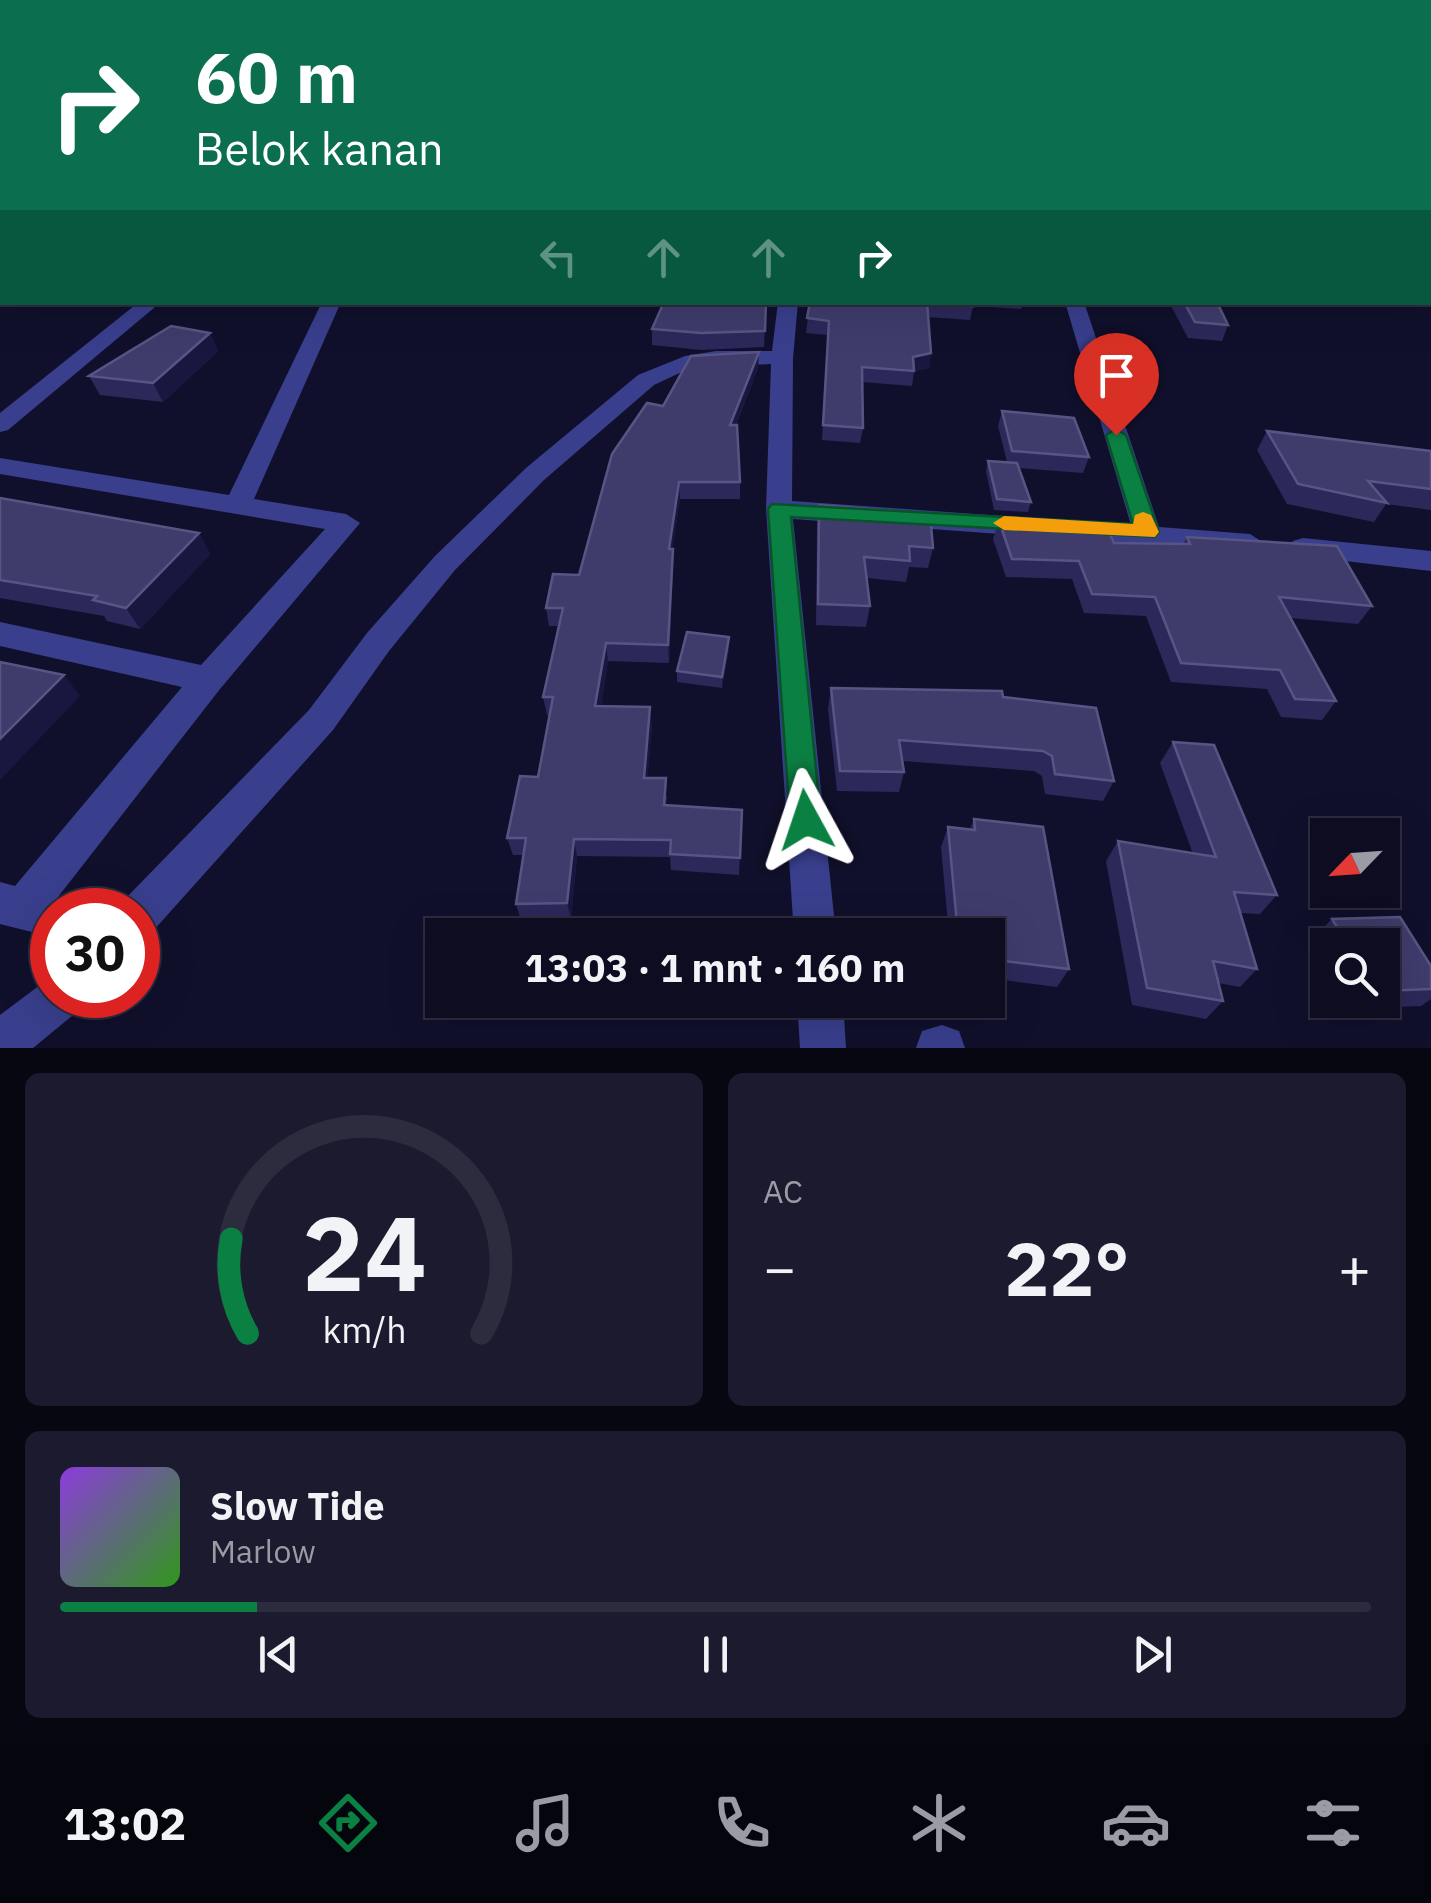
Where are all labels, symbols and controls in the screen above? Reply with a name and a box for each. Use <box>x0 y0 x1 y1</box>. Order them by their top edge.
text: 60 m <box>195 31 358 122</box>
icon: right <box>30 40 160 170</box>
text: Belok kanan <box>195 119 444 177</box>
icon: left <box>531 230 586 285</box>
icon: ahead <box>636 230 691 285</box>
icon: ahead <box>741 230 796 285</box>
icon: right <box>846 230 901 285</box>
pin <box>1074 333 1159 436</box>
icon: arrive <box>1089 348 1144 403</box>
position arrow <box>754 768 858 872</box>
north arrow <box>1310 818 1400 908</box>
map controls <box>1310 818 1400 1018</box>
speed limit sign: 30 <box>30 888 160 1018</box>
button: search <box>1310 928 1400 1018</box>
text: 13:03 · 1 mnt · 160 m <box>524 943 906 992</box>
text: AC <box>763 1170 803 1212</box>
text: 24 <box>302 1184 426 1320</box>
text: 22° <box>1004 1219 1130 1317</box>
text: − <box>763 1232 796 1303</box>
text: + <box>1338 1232 1371 1303</box>
text: km/h <box>322 1306 406 1353</box>
text: Slow Tide <box>210 1481 385 1530</box>
text: Marlow <box>210 1530 316 1572</box>
icon: previous <box>251 1627 306 1682</box>
icon: pause <box>688 1627 743 1682</box>
icon: next <box>1125 1627 1180 1682</box>
icon: directions <box>313 1788 383 1858</box>
icon: music <box>510 1788 580 1858</box>
icon: phone <box>707 1788 777 1858</box>
icon: climate <box>904 1788 974 1858</box>
icon: car <box>1101 1788 1171 1858</box>
icon: filters <box>1298 1788 1368 1858</box>
text: 13:02 <box>63 1794 186 1852</box>

